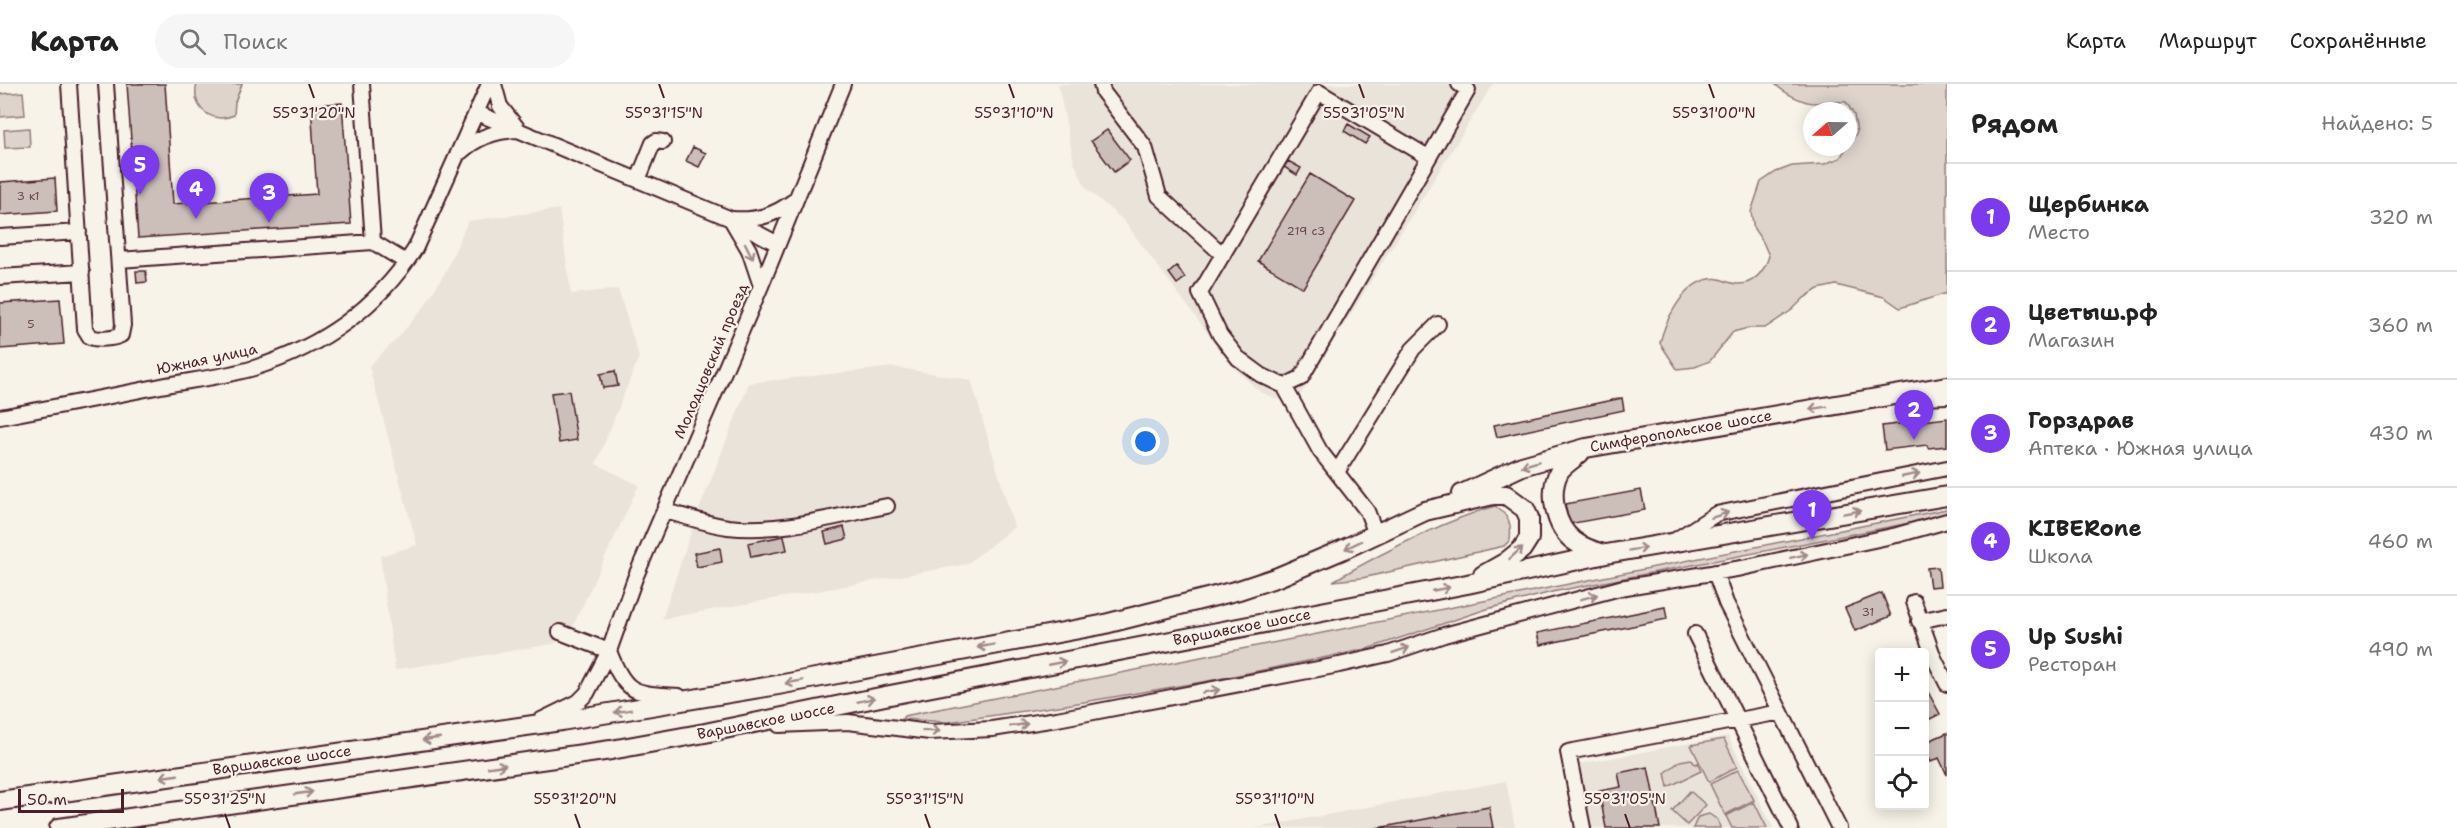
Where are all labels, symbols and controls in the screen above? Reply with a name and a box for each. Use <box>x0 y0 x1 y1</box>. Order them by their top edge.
search box <box>155 14 575 68</box>
text: Карта <box>30 22 119 60</box>
icon: search <box>176 25 209 58</box>
text: Поиск <box>224 27 288 56</box>
text: Карта <box>2066 27 2126 55</box>
text: Маршрут <box>2159 27 2257 55</box>
text: Сохранённые <box>2290 27 2427 55</box>
north arrow <box>1803 102 1857 156</box>
text: 55°31'20"N <box>272 103 356 123</box>
text: 55°31'15"N <box>625 103 703 123</box>
text: 55°31'10"N <box>974 103 1054 123</box>
text: 55°31'05"N <box>1323 103 1405 123</box>
text: 55°31'00"N <box>1672 103 1756 123</box>
text: Рядом <box>1971 106 2058 141</box>
text: Найдено: 5 <box>2321 110 2433 136</box>
pin: 5 <box>120 146 160 195</box>
pin: 4 <box>176 170 216 219</box>
pin: 3 <box>250 174 288 223</box>
house number: 3 к1 <box>16 188 40 204</box>
text: Щербинка <box>2028 190 2149 219</box>
text: 1 <box>1986 204 1995 230</box>
text: 320 m <box>2369 204 2433 230</box>
text: Место <box>2028 219 2090 245</box>
house number: 219 с3 <box>1287 223 1325 239</box>
one-way arrow <box>744 242 756 260</box>
street label: Молодцовский проезд <box>669 280 753 442</box>
text: Цветыш.рф <box>2028 298 2158 327</box>
text: 2 <box>1984 312 1998 338</box>
text: 360 m <box>2368 312 2433 338</box>
house number: 5 <box>27 316 35 332</box>
text: Магазин <box>2028 327 2115 353</box>
street label: Южная улица <box>155 338 260 379</box>
pin: 2 <box>1894 390 1934 440</box>
one-way arrow <box>1809 402 1829 413</box>
street label: Симферопольское шоссе <box>1588 405 1774 457</box>
text: Горздрав <box>2028 406 2134 435</box>
text: 3 <box>1984 420 1998 446</box>
text: 430 m <box>2369 420 2433 446</box>
your location <box>1131 427 1160 456</box>
text: Аптека · Южная улица <box>2028 435 2253 461</box>
one-way arrow <box>1521 459 1540 470</box>
one-way arrow <box>1900 469 1920 480</box>
pin: 1 <box>1792 490 1832 540</box>
one-way arrow <box>1841 507 1861 518</box>
one-way arrow <box>1710 508 1729 519</box>
text: KIBERone <box>2028 514 2142 543</box>
text: 4 <box>1984 528 1998 554</box>
text: 460 m <box>2368 528 2433 554</box>
one-way arrow <box>1345 539 1363 551</box>
one-way arrow <box>1628 543 1647 554</box>
text: Школа <box>2028 543 2093 569</box>
one-way arrow <box>1508 546 1523 560</box>
one-way arrow <box>1789 549 1808 561</box>
one-way arrow <box>1431 583 1450 594</box>
one-way arrow <box>1579 590 1598 602</box>
street label: Варшавское шоссе <box>1171 604 1313 650</box>
house number: 31 <box>1862 604 1874 620</box>
text: Up Sushi <box>2028 622 2123 651</box>
text: 5 <box>1984 636 1997 662</box>
text: 490 m <box>2368 636 2433 662</box>
one-way arrow <box>977 641 996 652</box>
one-way arrow <box>1391 643 1410 654</box>
map controls <box>1875 648 1929 810</box>
button: + <box>1875 648 1929 702</box>
text: Ресторан <box>2028 651 2117 677</box>
one-way arrow <box>1047 657 1066 668</box>
one-way arrow <box>785 677 805 688</box>
one-way arrow <box>1200 685 1220 696</box>
one-way arrow <box>855 694 875 705</box>
street label: Варшавское шоссе <box>695 698 837 744</box>
button: − <box>1875 702 1929 756</box>
one-way arrow <box>614 706 633 717</box>
one-way arrow <box>1008 719 1028 730</box>
one-way arrow <box>920 725 940 737</box>
one-way arrow <box>421 734 441 745</box>
street label: Варшавское шоссе <box>211 740 353 780</box>
button: locate <box>1875 756 1929 810</box>
one-way arrow <box>487 760 507 771</box>
one-way arrow <box>160 770 179 781</box>
scale bar <box>18 786 124 814</box>
one-way arrow <box>294 788 314 799</box>
text: 50 m <box>27 789 67 810</box>
text: 55°31'25"N <box>184 789 266 809</box>
text: 55°31'20"N <box>533 789 617 809</box>
text: 55°31'15"N <box>886 789 964 809</box>
text: 55°31'10"N <box>1235 789 1315 809</box>
text: 55°31'05"N <box>1584 789 1666 809</box>

